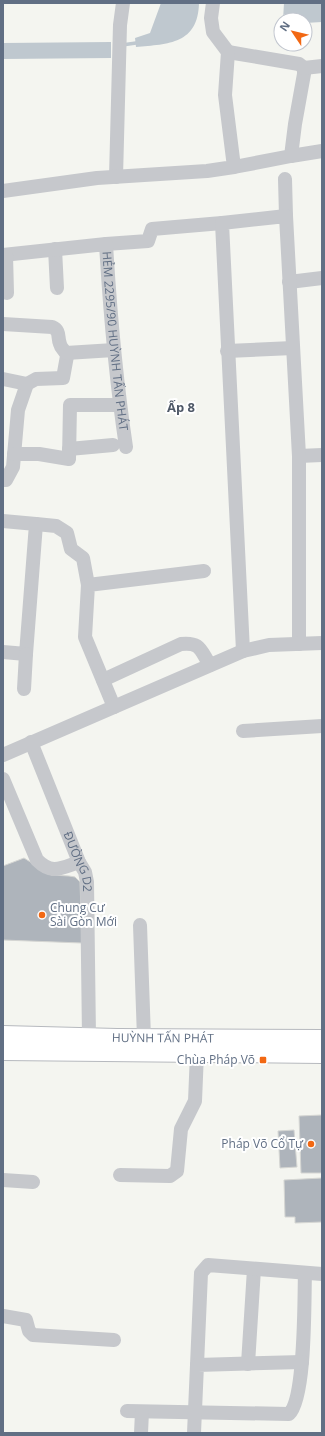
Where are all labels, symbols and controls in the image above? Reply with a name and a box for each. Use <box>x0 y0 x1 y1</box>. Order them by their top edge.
north arrow <box>273 12 313 52</box>
text: N <box>276 18 293 34</box>
street label: HẺM 2295/90 HUỲNH TẤN PHÁT <box>98 251 133 432</box>
district label: Ấp 8 <box>167 398 195 416</box>
street label: ĐƯỜNG D2 <box>60 829 96 892</box>
place label: Chung Cư Sài Gòn Mới <box>50 899 117 930</box>
marker: Chung Cư Sài Gòn Mới <box>37 910 47 920</box>
street label: HUỲNH TẤN PHÁT <box>112 1029 214 1046</box>
place label: Chùa Pháp Võ <box>177 1051 255 1068</box>
marker: Chùa Pháp Võ <box>258 1055 268 1065</box>
place label: Pháp Võ Cổ Tự <box>221 1135 304 1152</box>
marker: Pháp Võ Cổ Tự <box>306 1139 316 1149</box>

